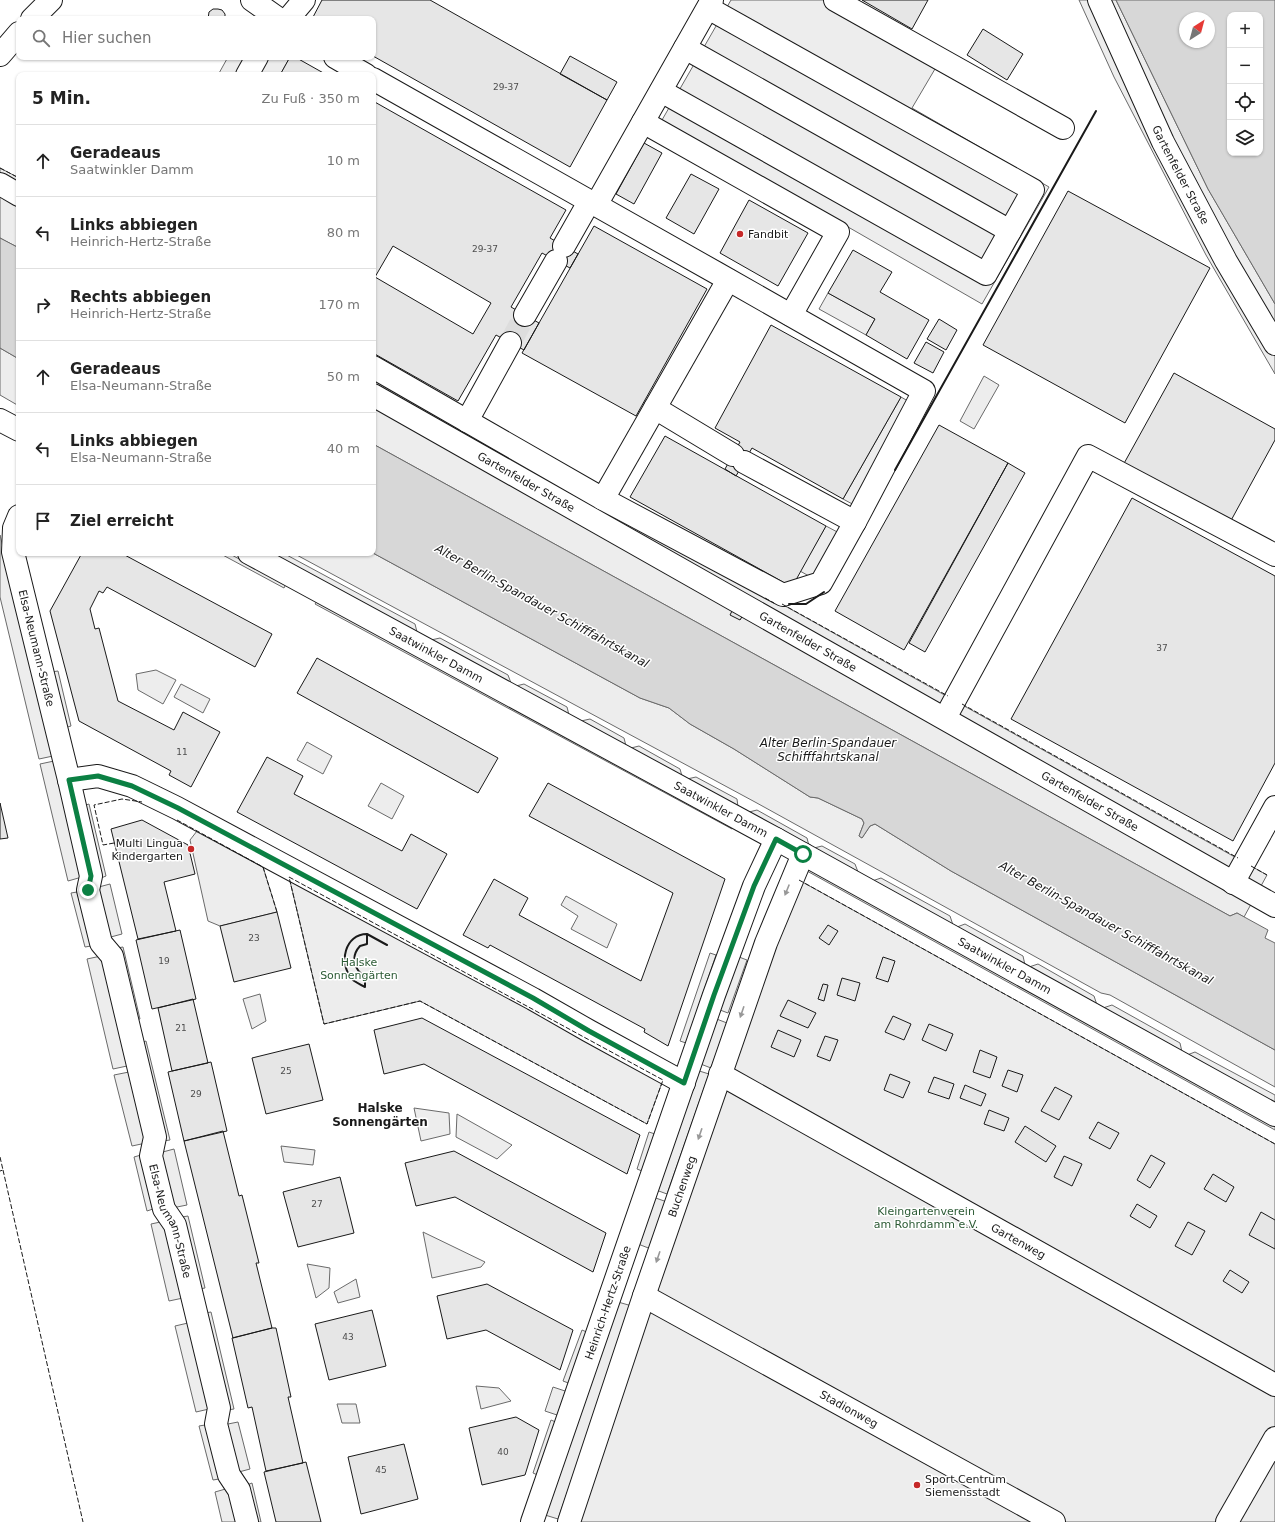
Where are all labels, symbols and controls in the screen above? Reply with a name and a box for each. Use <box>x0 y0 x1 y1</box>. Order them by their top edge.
north arrow <box>1179 12 1215 48</box>
map controls <box>1227 12 1263 156</box>
button: + <box>1227 12 1263 48</box>
search box <box>16 16 376 60</box>
icon: search <box>30 27 52 49</box>
text: Hier suchen <box>62 29 151 47</box>
button: − <box>1227 48 1263 84</box>
house number: 29-37 <box>493 82 519 92</box>
button: locate <box>1227 84 1263 120</box>
text: 5 Min. <box>32 88 91 108</box>
text: Zu Fuß · 350 m <box>262 91 360 106</box>
button: layers <box>1227 120 1263 156</box>
street label: Gartenfelder Straße <box>1149 123 1212 227</box>
text: Geradeaus <box>70 144 161 162</box>
icon: ahead <box>32 150 54 172</box>
text: 10 m <box>327 153 360 168</box>
text: Saatwinkler Damm <box>70 162 194 177</box>
text: Links abbiegen <box>70 216 198 234</box>
icon: left <box>32 222 54 244</box>
text: 80 m <box>327 225 360 240</box>
place label: Fandbit <box>748 228 789 241</box>
marker: Fandbit <box>735 229 745 239</box>
text: Heinrich-Hertz-Straße <box>70 234 211 249</box>
house number: 29-37 <box>472 244 498 254</box>
text: Rechts abbiegen <box>70 288 211 306</box>
icon: right <box>32 294 54 316</box>
text: 170 m <box>318 297 360 312</box>
text: Heinrich-Hertz-Straße <box>70 306 211 321</box>
text: Geradeaus <box>70 360 161 378</box>
icon: ahead <box>32 366 54 388</box>
text: 50 m <box>327 369 360 384</box>
text: Elsa-Neumann-Straße <box>70 378 212 393</box>
text: Links abbiegen <box>70 432 198 450</box>
icon: left <box>32 438 54 460</box>
text: 40 m <box>327 441 360 456</box>
street label: Gartenfelder Straße <box>475 449 577 515</box>
text: Elsa-Neumann-Straße <box>70 450 212 465</box>
icon: arrive <box>32 510 54 532</box>
text: Ziel erreicht <box>70 512 174 530</box>
water label: Alter Berlin-Spandauer Schifffahrtskanal <box>432 541 652 671</box>
street label: Elsa-Neumann-Straße <box>15 588 57 708</box>
street label: Gartenfelder Straße <box>757 609 859 675</box>
street label: Saatwinkler Damm <box>387 624 485 686</box>
house number: 37 <box>1156 643 1168 653</box>
water label: Alter Berlin-Spandauer Schifffahrtskanal <box>759 736 897 764</box>
house number: 11 <box>176 747 188 757</box>
street label: Gartenfelder Straße <box>1039 769 1141 834</box>
street label: Saatwinkler Damm <box>672 779 770 840</box>
place label: Multi Lingua Kindergarten <box>111 837 183 863</box>
marker: Multi Lingua Kindergarten <box>186 844 196 854</box>
route start <box>794 845 812 863</box>
water label: Alter Berlin-Spandauer Schifffahrtskanal <box>996 858 1216 988</box>
route end <box>79 881 97 899</box>
one-way arrow <box>784 884 790 896</box>
house number: 23 <box>248 933 260 943</box>
street label: Saatwinkler Damm <box>956 935 1053 997</box>
house number: 19 <box>158 956 170 966</box>
park label: Halske Sonnengärten <box>320 956 398 982</box>
one-way arrow <box>739 1006 745 1018</box>
house number: 21 <box>175 1023 187 1033</box>
house number: 25 <box>280 1066 292 1076</box>
house number: 29 <box>190 1089 202 1099</box>
district label: Halske Sonnengärten <box>332 1101 428 1129</box>
one-way arrow <box>697 1129 703 1141</box>
street label: Buchenweg <box>666 1154 699 1219</box>
street label: Elsa-Neumann-Straße <box>146 1163 194 1280</box>
house number: 27 <box>311 1199 323 1209</box>
park label: Kleingartenverein am Rohrdamm e.V. <box>874 1205 978 1231</box>
street label: Gartenweg <box>988 1221 1048 1262</box>
street label: Heinrich-Hertz-Straße <box>583 1244 634 1362</box>
one-way arrow <box>654 1252 660 1264</box>
house number: 43 <box>342 1332 354 1342</box>
street label: Stadionweg <box>817 1388 880 1431</box>
house number: 40 <box>497 1447 509 1457</box>
house number: 45 <box>375 1465 387 1475</box>
place label: Sport Centrum Siemensstadt <box>925 1473 1006 1499</box>
marker: Sport Centrum Siemensstadt <box>912 1480 922 1490</box>

